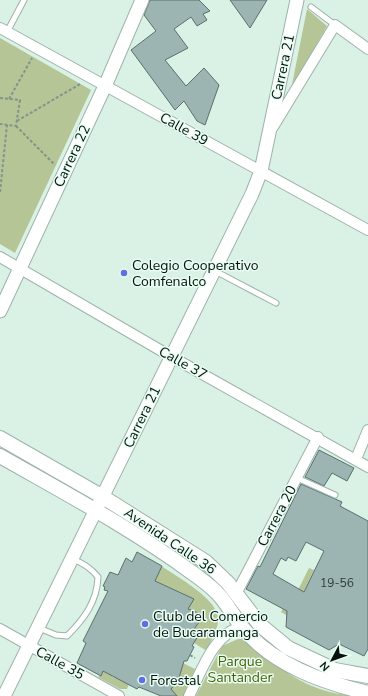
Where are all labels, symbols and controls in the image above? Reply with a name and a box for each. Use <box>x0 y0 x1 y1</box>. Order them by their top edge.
street label: Carrera 21 <box>267 32 299 102</box>
street label: Calle 39 <box>156 108 212 150</box>
street label: Carrera 22 <box>49 122 95 190</box>
place label: Colegio Cooperativo Comfenalco <box>132 256 259 291</box>
marker: Colegio Cooperativo Comfenalco <box>119 268 129 278</box>
street label: Calle 37 <box>155 342 211 384</box>
street label: Carrera 21 <box>119 383 165 451</box>
street label: Carrera 20 <box>253 482 301 550</box>
street label: Avenida Calle 36 <box>120 503 220 579</box>
house number: 19-56 <box>320 575 354 591</box>
place label: Club del Comercio de Bucaramanga <box>153 607 268 642</box>
marker: Club del Comercio de Bucaramanga <box>140 619 150 629</box>
north arrow <box>312 640 352 680</box>
street label: Calle 35 <box>32 642 88 684</box>
park label: Parque Santander <box>208 652 272 687</box>
text: N <box>316 658 333 674</box>
place label: Forestal <box>150 671 202 690</box>
marker: Forestal <box>137 675 147 685</box>

